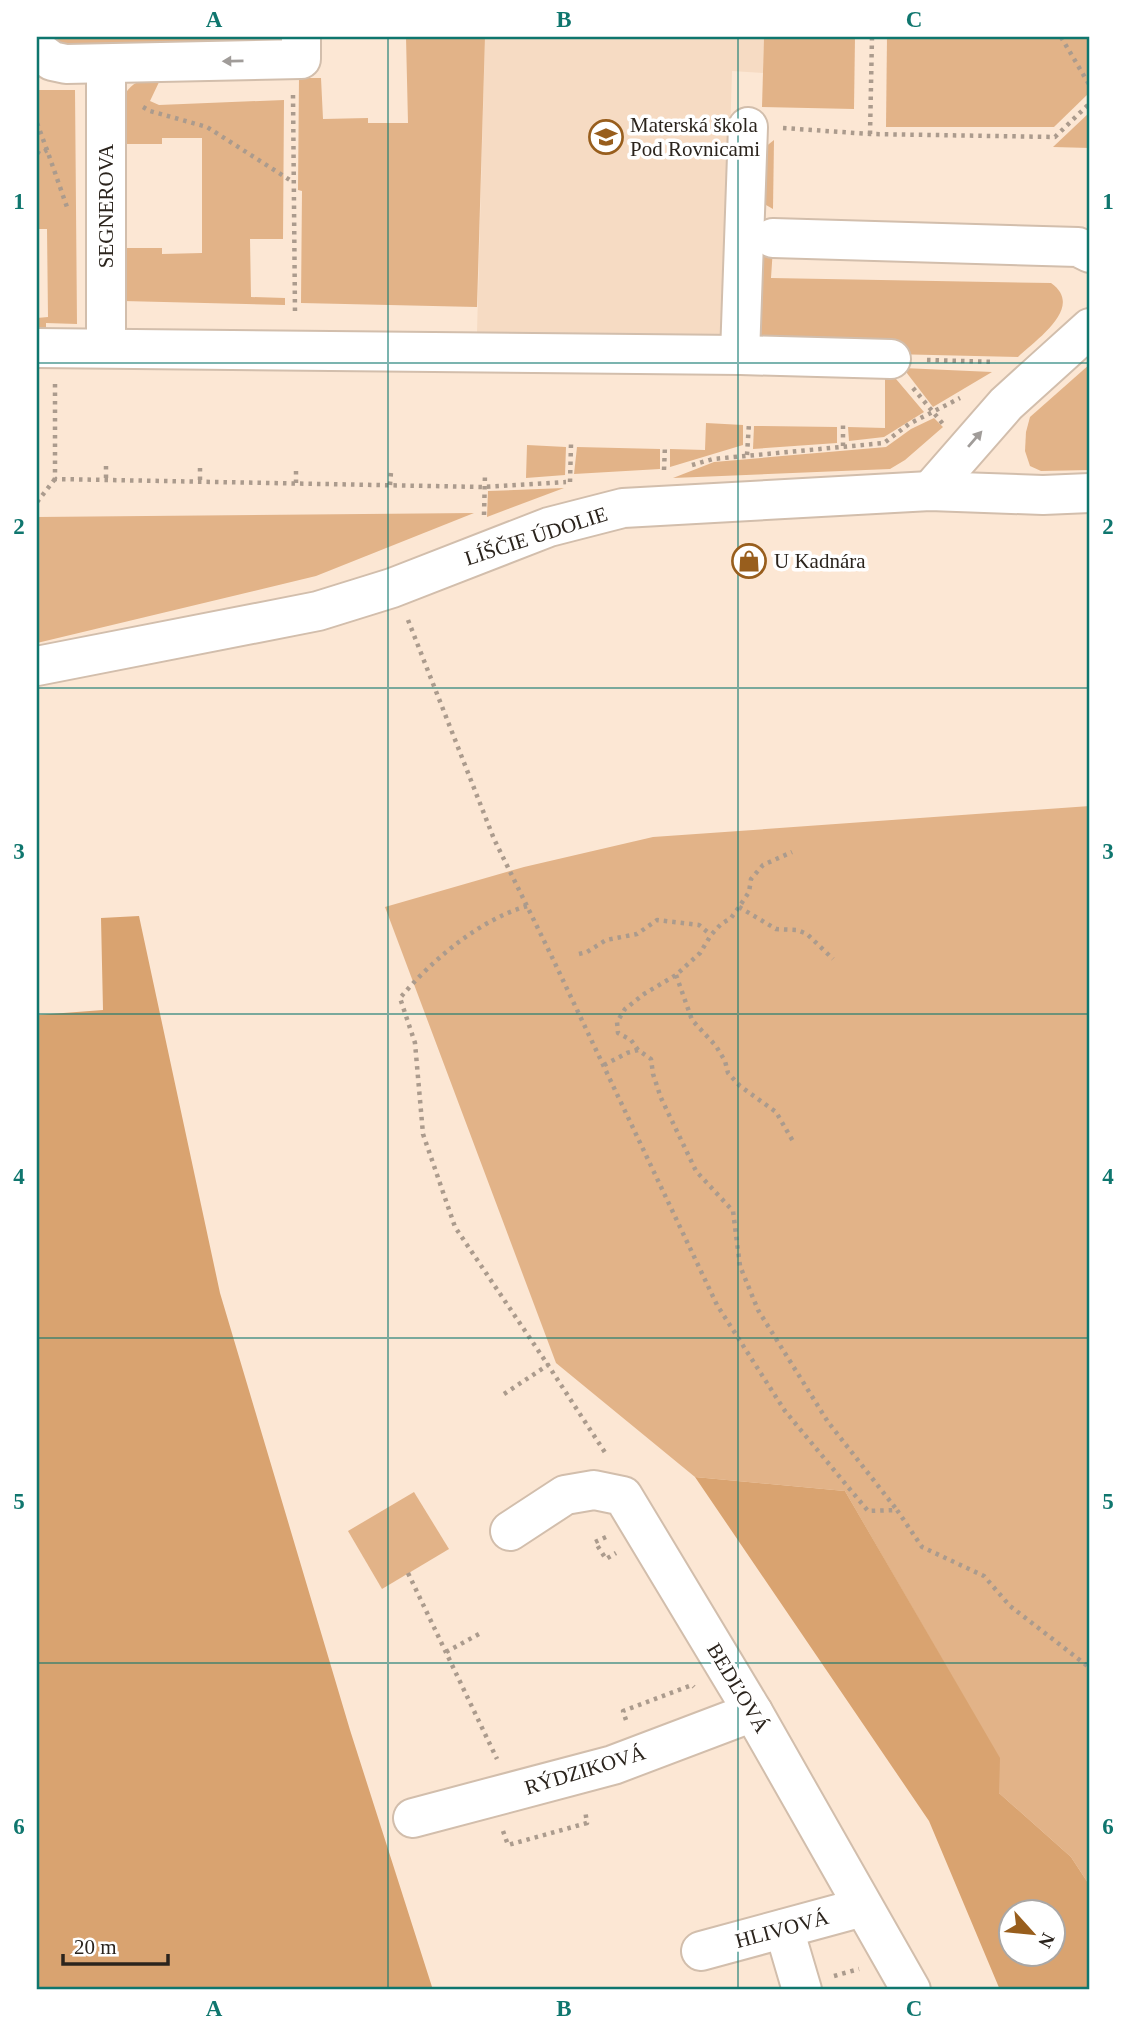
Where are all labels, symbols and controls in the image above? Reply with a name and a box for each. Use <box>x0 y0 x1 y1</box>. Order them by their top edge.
text: A <box>206 7 223 32</box>
text: B <box>556 7 572 32</box>
text: C <box>906 7 922 32</box>
one-way arrow <box>222 55 244 66</box>
place label: Materská škola Pod Rovnicami <box>630 113 760 161</box>
school or university icon: Materská škola Pod Rovnicami <box>587 118 625 156</box>
street label: SEGNEROVA <box>94 143 118 268</box>
text: 1 <box>13 189 25 214</box>
text: 1 <box>1102 189 1114 214</box>
one-way arrow <box>967 431 982 448</box>
street label: LÍŠČIE ÚDOLIE <box>462 502 610 570</box>
text: 2 <box>13 514 25 539</box>
text: 2 <box>1102 514 1114 539</box>
shop icon: U Kadnára <box>730 542 768 580</box>
place label: U Kadnára <box>774 549 866 573</box>
text: 3 <box>13 839 25 864</box>
text: 3 <box>1102 839 1114 864</box>
text: 4 <box>13 1164 25 1189</box>
text: 4 <box>1102 1164 1114 1189</box>
text: 5 <box>13 1489 25 1514</box>
text: 5 <box>1102 1489 1114 1514</box>
street label: BEDĽOVÁ <box>702 1639 775 1738</box>
street label: RÝDZIKOVÁ <box>522 1740 649 1800</box>
text: 6 <box>13 1814 25 1839</box>
text: 6 <box>1102 1814 1114 1839</box>
north arrow <box>998 1898 1068 1968</box>
street label: HLIVOVÁ <box>733 1905 832 1953</box>
scale bar <box>63 1922 168 1966</box>
text: N <box>1034 1930 1059 1952</box>
text: 20 m <box>74 1935 117 1959</box>
text: A <box>206 1996 223 2021</box>
text: B <box>556 1996 572 2021</box>
text: C <box>906 1996 922 2021</box>

